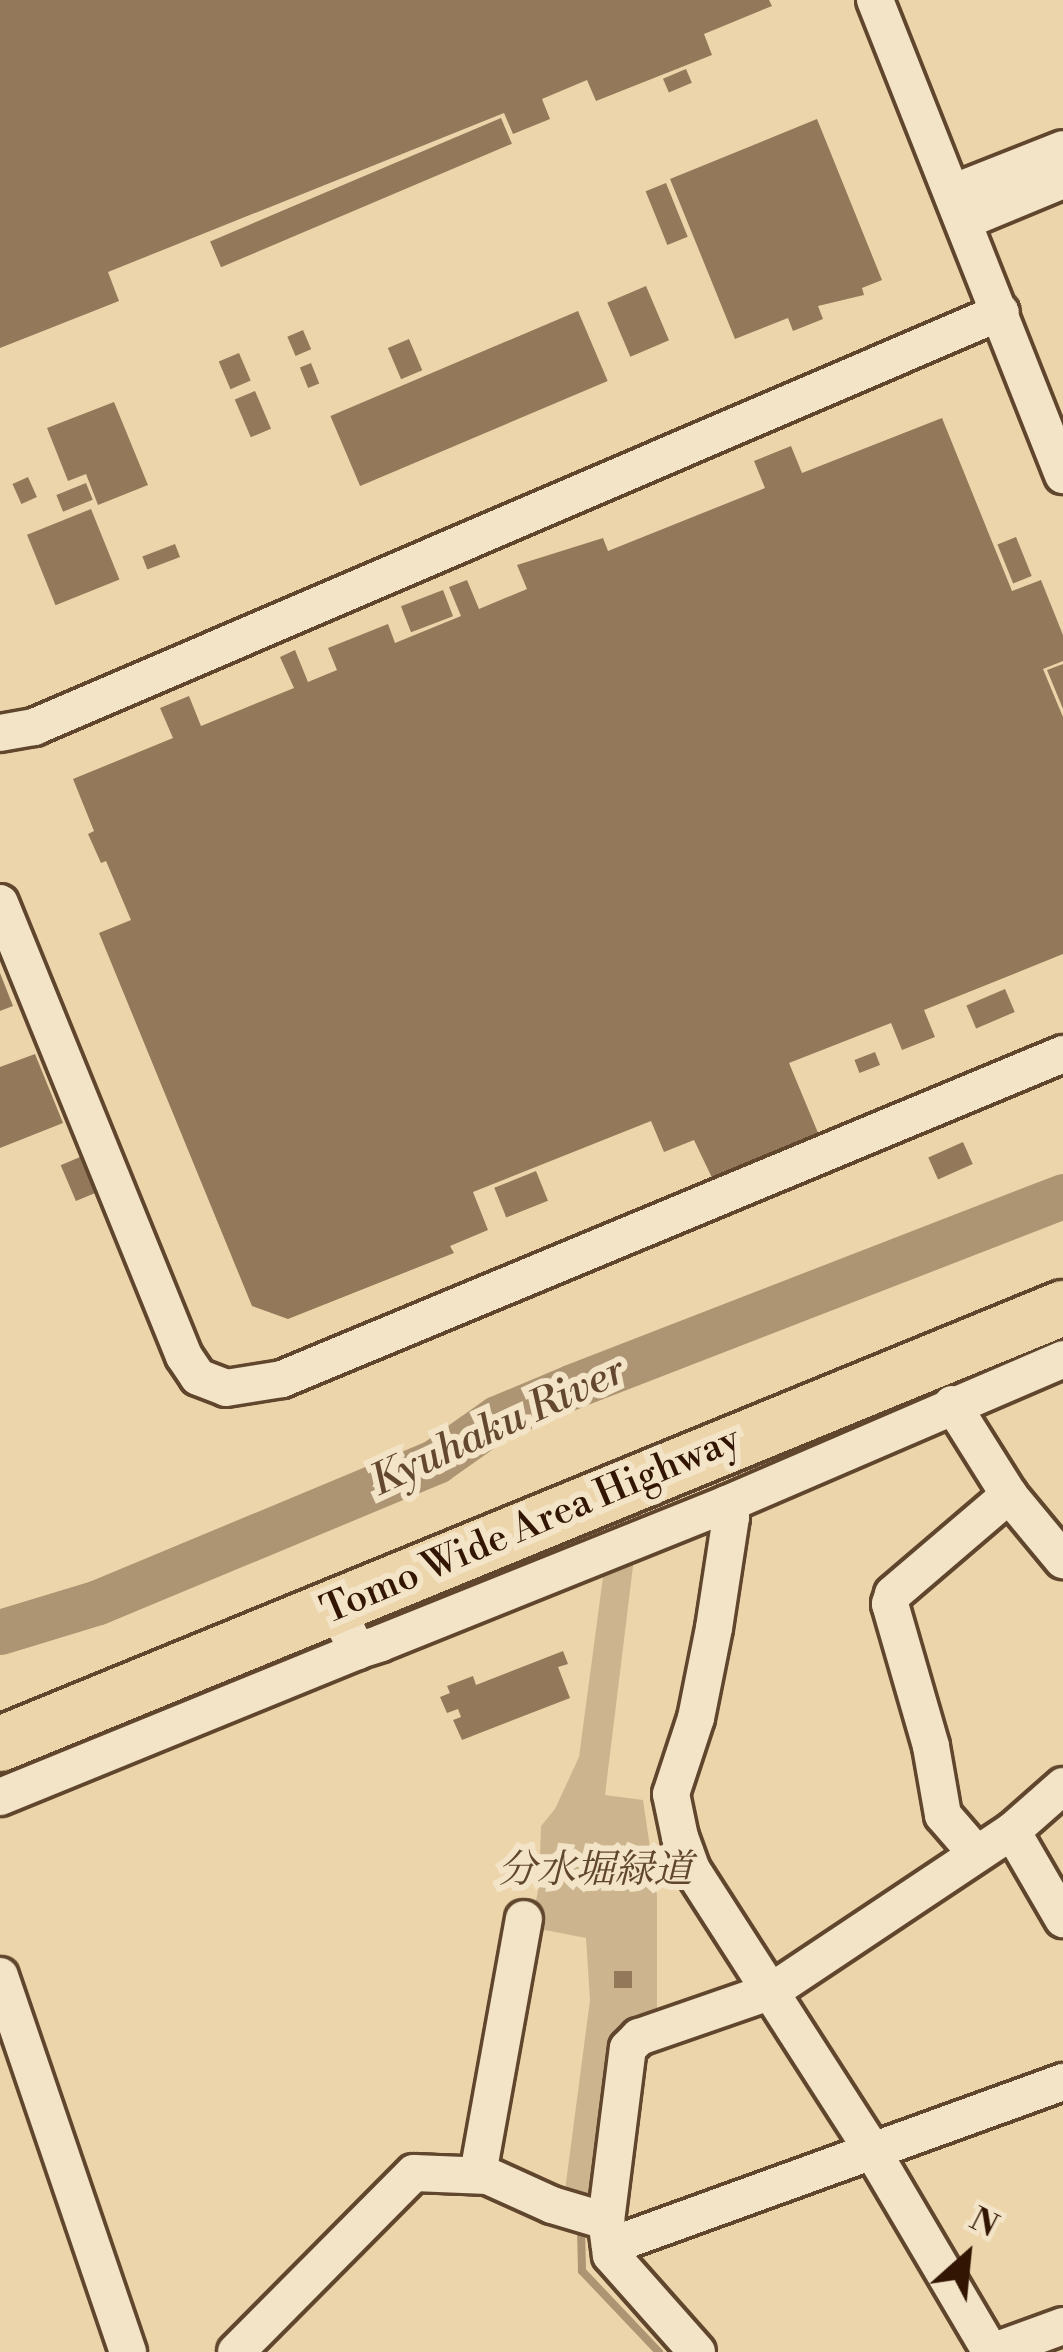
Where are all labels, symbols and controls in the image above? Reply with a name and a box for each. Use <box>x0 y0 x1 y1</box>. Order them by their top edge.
water label: Kyuhaku River <box>363 1346 633 1508</box>
street label: Tomo Wide Area Highway <box>315 1416 747 1636</box>
park label: 分水堀緑道 <box>498 1848 692 1894</box>
north arrow <box>907 2196 1027 2316</box>
text: N <box>963 2199 1005 2248</box>

